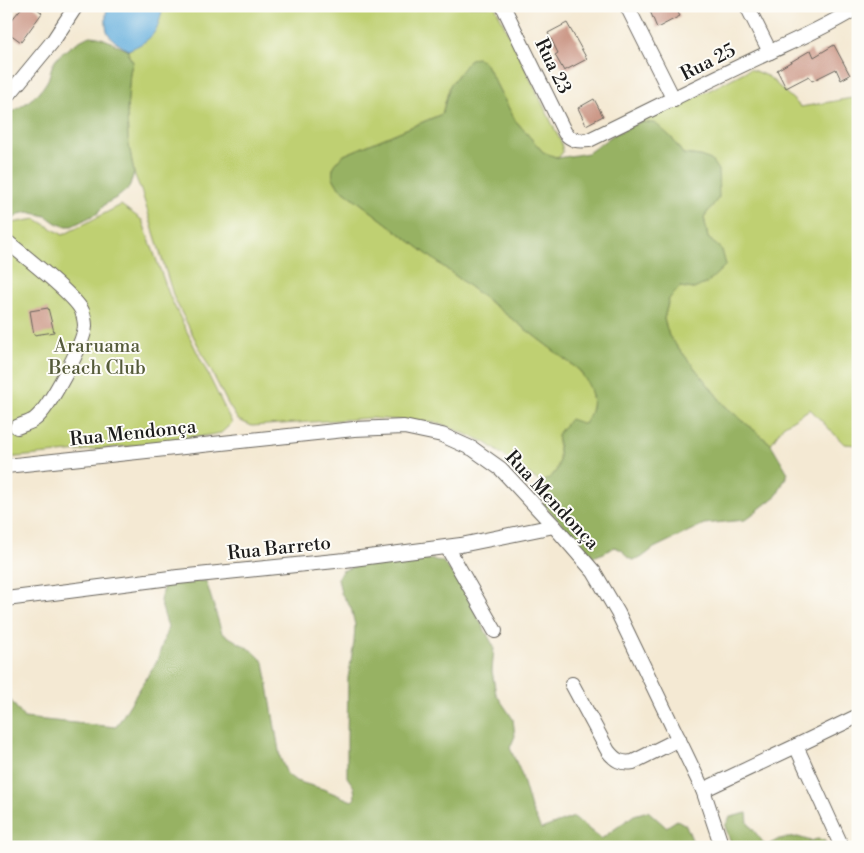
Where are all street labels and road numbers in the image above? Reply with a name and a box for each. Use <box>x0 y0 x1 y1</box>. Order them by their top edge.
street label: Rua 23 <box>529 34 577 98</box>
street label: Rua 25 <box>676 38 740 86</box>
street label: Rua Mendonça <box>68 414 198 452</box>
street label: Rua Mendonça <box>500 445 604 555</box>
street label: Rua Barreto <box>226 531 332 565</box>

